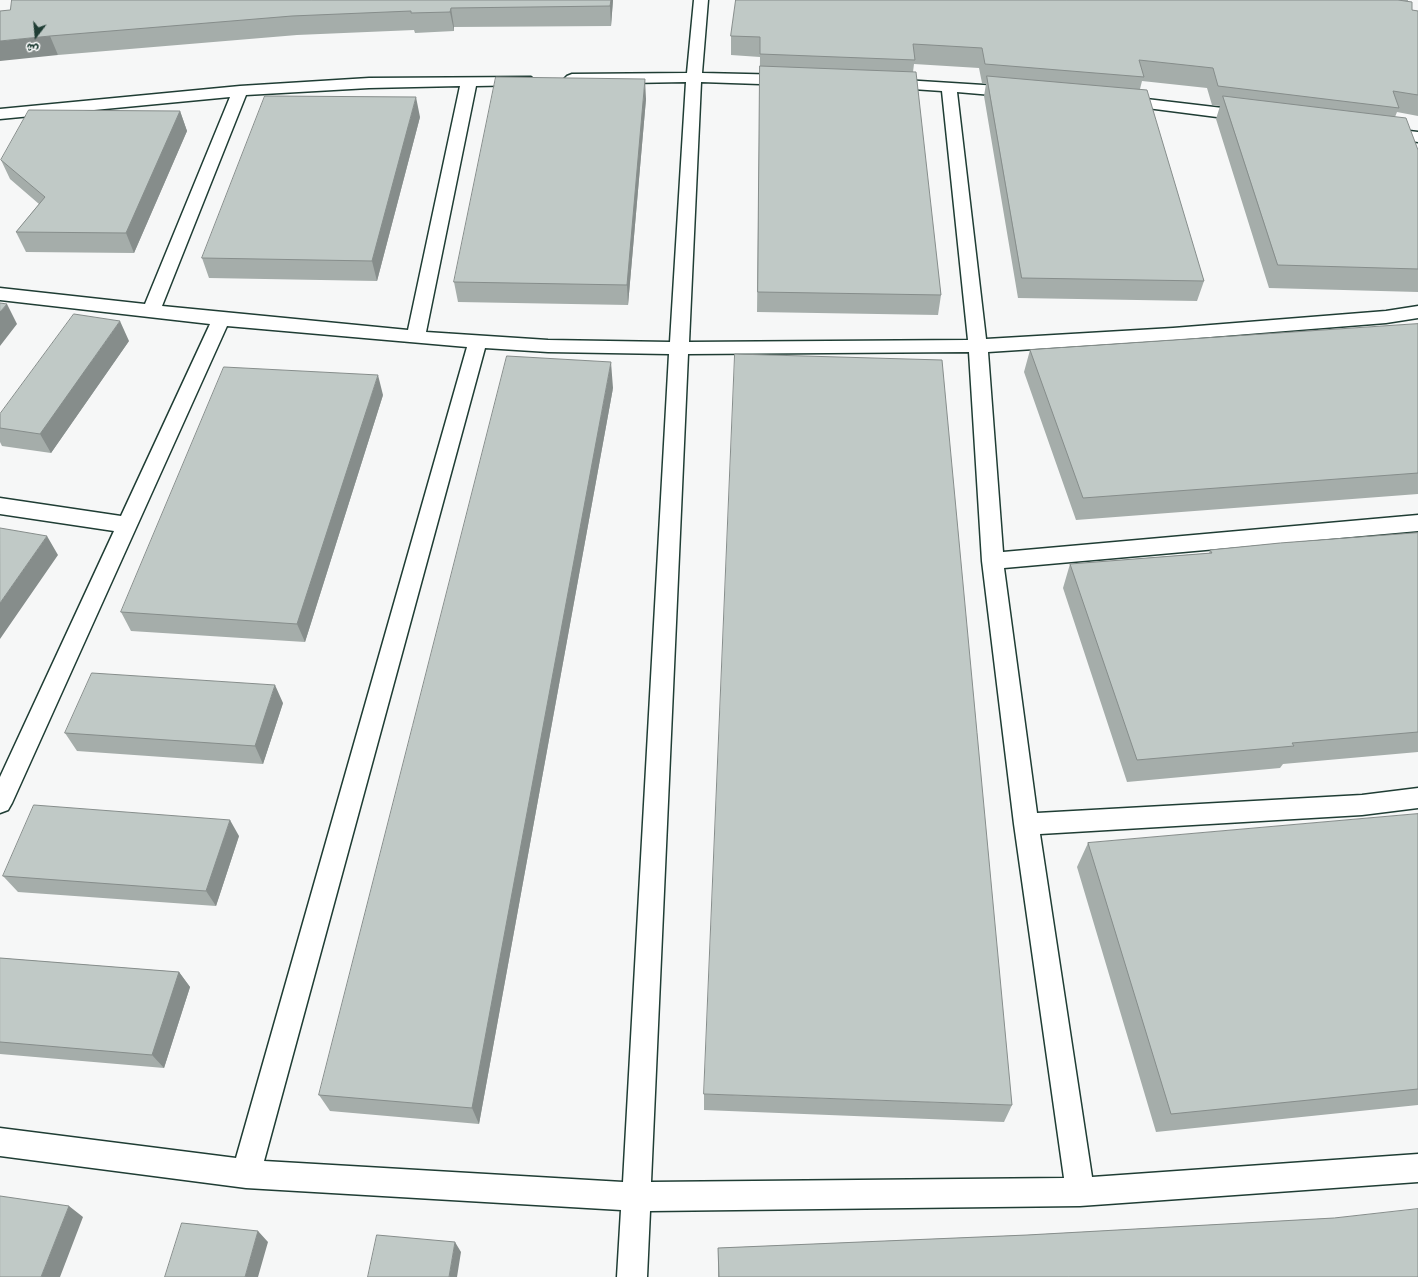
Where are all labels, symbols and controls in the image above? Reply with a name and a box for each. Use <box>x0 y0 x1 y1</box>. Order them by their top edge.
north arrow <box>16 16 56 56</box>
text: ش <box>24 37 41 59</box>

